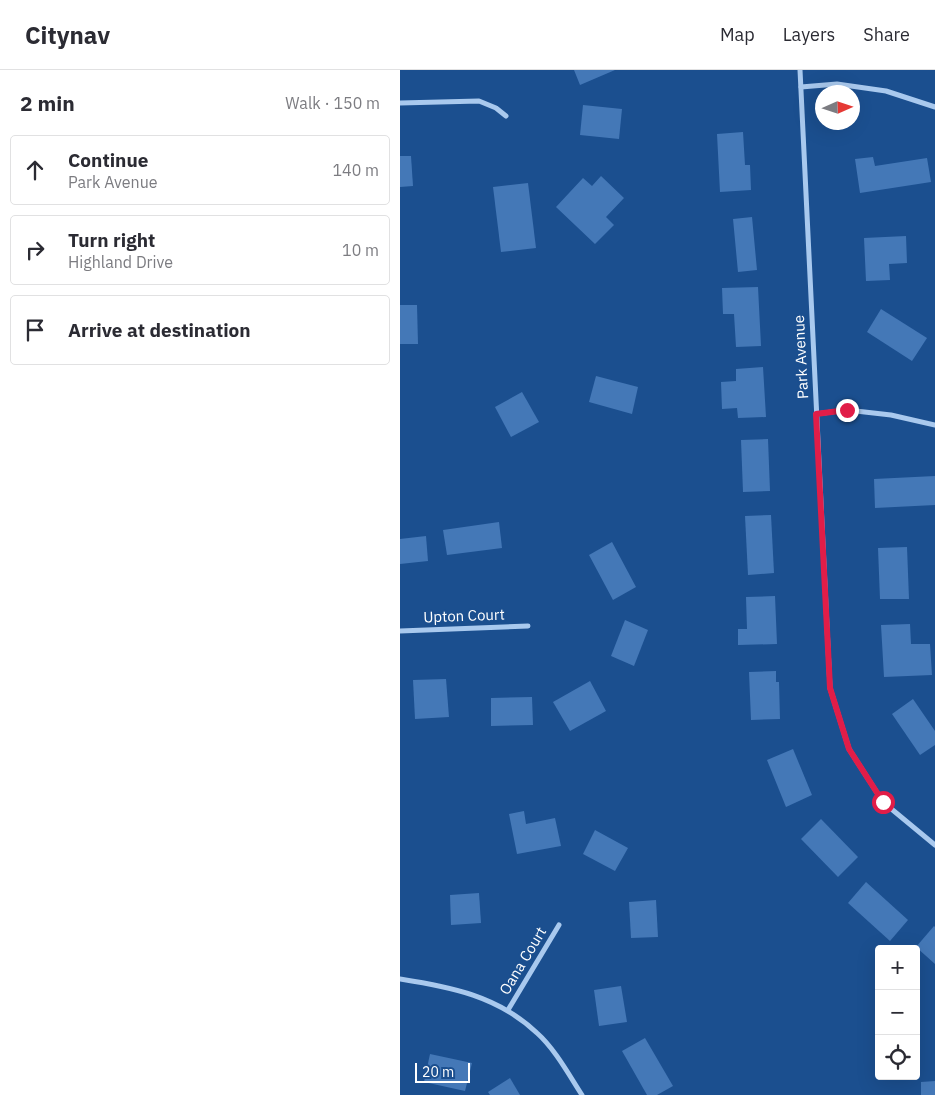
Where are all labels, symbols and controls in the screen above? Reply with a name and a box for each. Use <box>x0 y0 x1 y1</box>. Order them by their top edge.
text: Citynav <box>25 19 110 51</box>
text: Map <box>720 23 755 46</box>
text: Layers <box>783 23 835 46</box>
text: Share <box>863 23 910 46</box>
north arrow <box>815 85 860 130</box>
text: 2 min <box>20 89 75 117</box>
text: Walk · 150 m <box>285 93 380 113</box>
text: Continue <box>68 148 148 172</box>
icon: ahead <box>21 156 49 184</box>
text: 140 m <box>332 160 379 180</box>
text: Park Avenue <box>68 172 158 192</box>
text: Turn right <box>68 228 155 252</box>
icon: right <box>21 236 49 264</box>
text: 10 m <box>342 240 379 260</box>
text: Highland Drive <box>68 252 173 272</box>
street label: Park Avenue <box>789 315 812 399</box>
icon: arrive <box>21 316 49 344</box>
text: Arrive at destination <box>68 318 251 342</box>
route end <box>836 399 859 422</box>
street label: Upton Court <box>423 605 505 626</box>
route start <box>872 791 895 814</box>
street label: Oana Court <box>495 923 550 998</box>
map controls <box>875 945 920 1080</box>
button: + <box>875 945 920 990</box>
button: − <box>875 990 920 1035</box>
button: locate <box>875 1035 920 1080</box>
scale bar <box>415 1060 470 1083</box>
text: 20 m <box>422 1063 454 1081</box>

